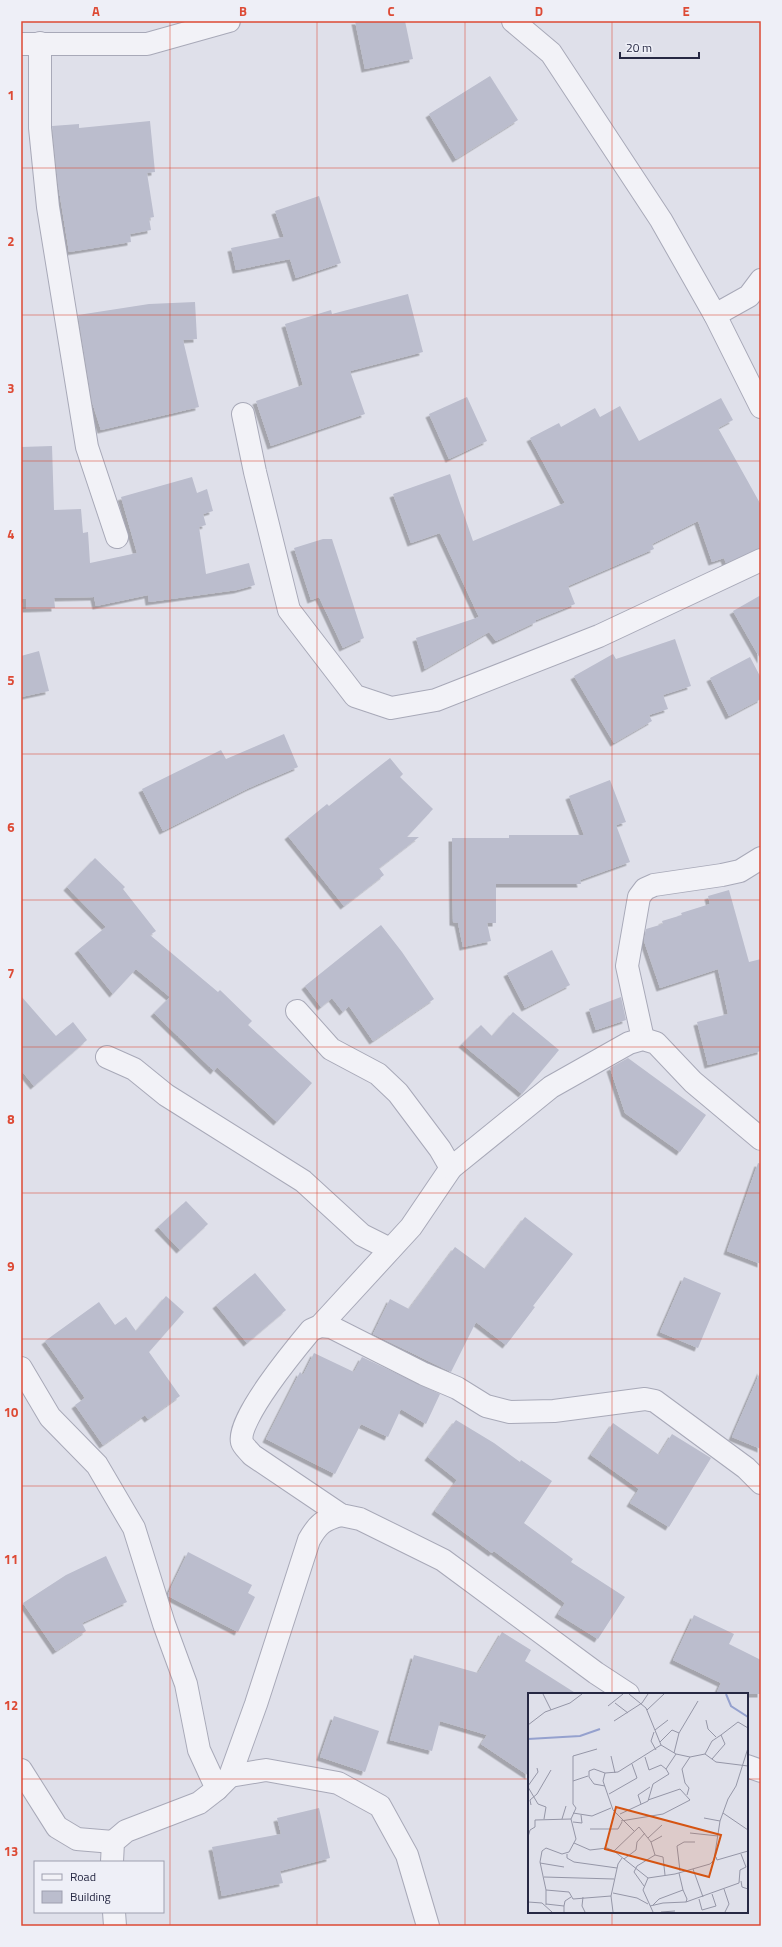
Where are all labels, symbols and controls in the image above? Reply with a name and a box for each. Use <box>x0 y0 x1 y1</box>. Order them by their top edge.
text: A <box>92 1 100 21</box>
text: B <box>239 1 247 21</box>
text: C <box>387 1 395 21</box>
text: D <box>535 1 543 21</box>
text: E <box>682 1 690 21</box>
scale bar <box>620 34 699 60</box>
text: 20 m <box>626 38 652 57</box>
text: 1 <box>7 85 15 105</box>
text: 2 <box>7 231 15 251</box>
text: 3 <box>7 378 15 398</box>
text: 4 <box>7 524 15 544</box>
text: 5 <box>7 670 15 690</box>
text: 6 <box>7 817 15 837</box>
text: 7 <box>7 963 15 983</box>
text: 8 <box>7 1109 15 1129</box>
text: 9 <box>7 1256 15 1276</box>
text: 10 <box>4 1402 18 1422</box>
text: 11 <box>4 1549 18 1569</box>
inset map <box>528 1693 748 1913</box>
text: 12 <box>4 1695 18 1715</box>
text: 13 <box>4 1841 18 1861</box>
legend <box>34 1861 164 1913</box>
text: Road <box>70 1867 96 1886</box>
text: Building <box>70 1887 111 1906</box>

